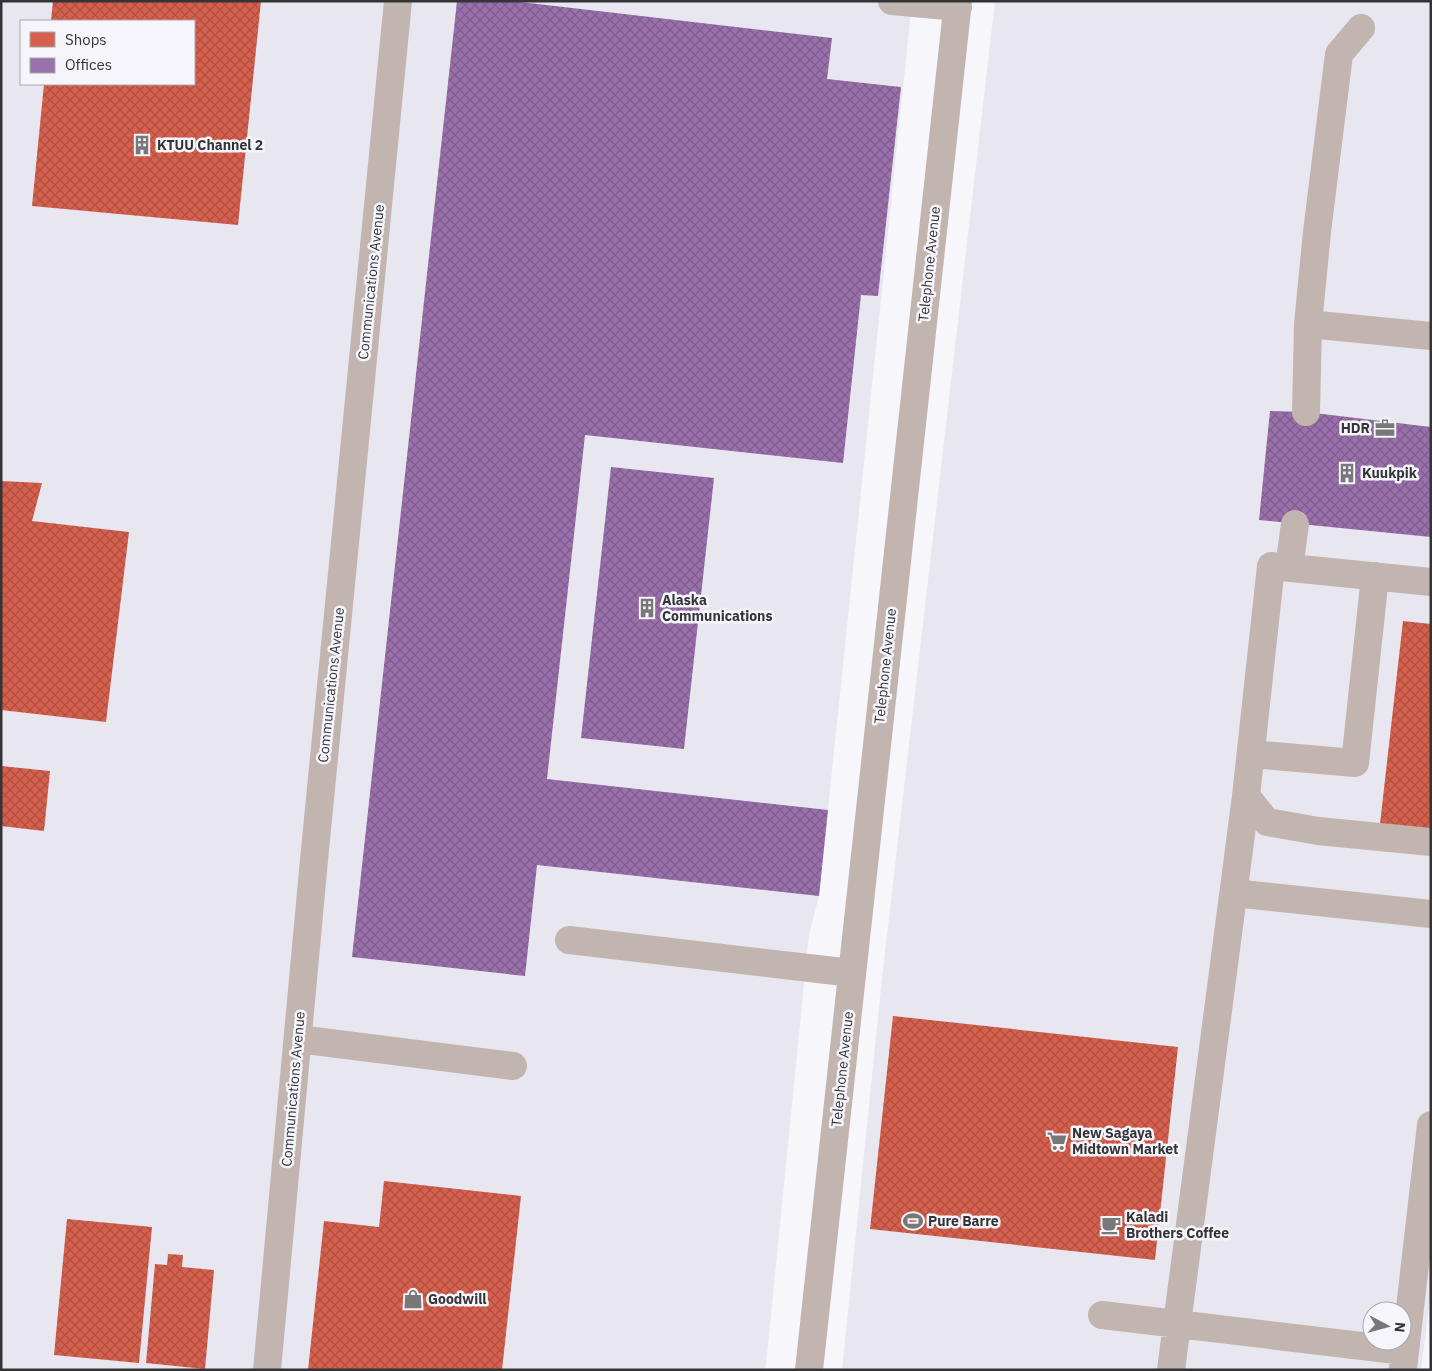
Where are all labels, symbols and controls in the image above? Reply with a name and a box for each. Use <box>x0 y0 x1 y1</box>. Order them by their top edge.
legend <box>20 20 195 85</box>
text: Shops <box>65 30 107 49</box>
text: Offices <box>65 55 112 74</box>
building icon: KTUU Channel 2 <box>131 134 153 156</box>
place label: KTUU Channel 2 <box>157 136 263 154</box>
street label: Communications Avenue <box>354 203 388 361</box>
street label: Telephone Avenue <box>914 205 944 323</box>
office icon: HDR <box>1374 417 1396 439</box>
place label: HDR <box>1341 419 1370 437</box>
building icon: Kuukpik <box>1336 462 1358 484</box>
place label: Kuukpik <box>1362 464 1418 482</box>
place label: Alaska Communications <box>662 591 773 625</box>
building icon: Alaska Communications <box>636 597 658 619</box>
street label: Communications Avenue <box>314 606 348 764</box>
street label: Telephone Avenue <box>870 607 900 725</box>
street label: Communications Avenue <box>277 1010 309 1167</box>
street label: Telephone Avenue <box>827 1010 857 1128</box>
place label: New Sagaya Midtown Market <box>1072 1124 1178 1158</box>
supermarket icon: New Sagaya Midtown Market <box>1046 1130 1068 1152</box>
place label: Kaladi Brothers Coffee <box>1126 1208 1229 1242</box>
sports icon: Pure Barre <box>902 1210 924 1232</box>
place label: Pure Barre <box>928 1212 999 1230</box>
cafe icon: Kaladi Brothers Coffee <box>1100 1214 1122 1236</box>
shop icon: Goodwill <box>402 1288 424 1310</box>
place label: Goodwill <box>428 1290 487 1308</box>
north arrow <box>1362 1301 1412 1351</box>
text: N <box>1390 1321 1409 1333</box>

